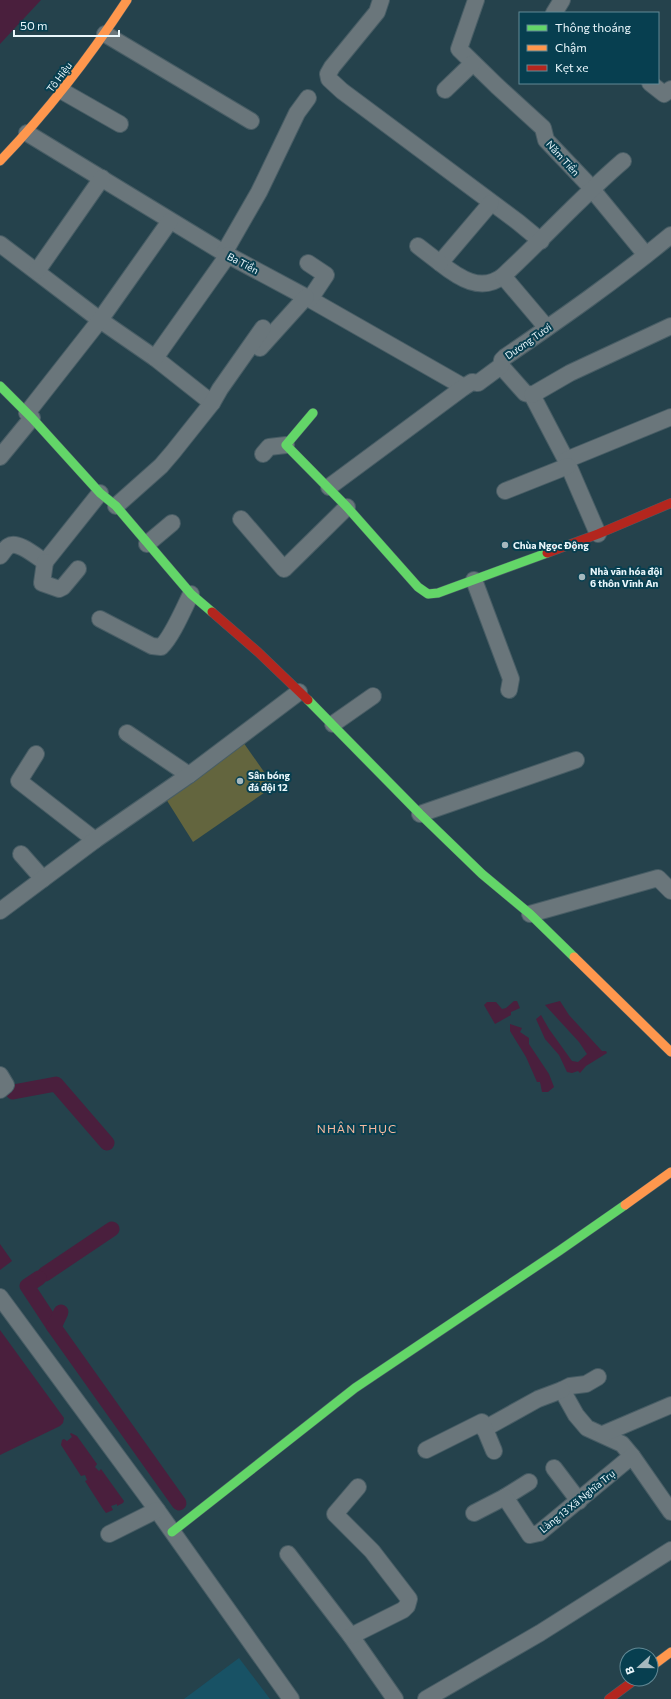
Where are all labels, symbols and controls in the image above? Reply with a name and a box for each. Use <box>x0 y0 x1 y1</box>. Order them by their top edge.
scale bar <box>14 12 119 38</box>
legend <box>519 12 659 84</box>
text: 50 m <box>20 18 48 32</box>
text: Thông thoáng <box>555 20 631 34</box>
text: Chậm <box>555 40 587 54</box>
street label: Tô Hiệu <box>44 60 74 94</box>
text: Kẹt xe <box>555 60 589 74</box>
street label: Năm Tiền <box>544 138 582 178</box>
street label: Ba Tiền <box>225 250 261 276</box>
street label: Dương Tươi <box>502 321 554 361</box>
place label: Chùa Ngọc Động <box>513 539 589 551</box>
marker: Chùa Ngọc Động <box>500 540 510 550</box>
place label: Nhà văn hóa đội 6 thôn Vĩnh An <box>590 565 662 589</box>
marker: Nhà văn hóa đội 6 thôn Vĩnh An <box>577 572 587 582</box>
place label: Sân bóng đá đội 12 <box>248 769 291 793</box>
marker: Sân bóng đá đội 12 <box>235 776 245 786</box>
district label: NHÂN THỤC <box>317 1121 397 1135</box>
street label: Làng 13 Xã Nghĩa Trụ <box>537 1467 617 1535</box>
north arrow <box>619 1647 659 1687</box>
text: B <box>622 1665 637 1676</box>

